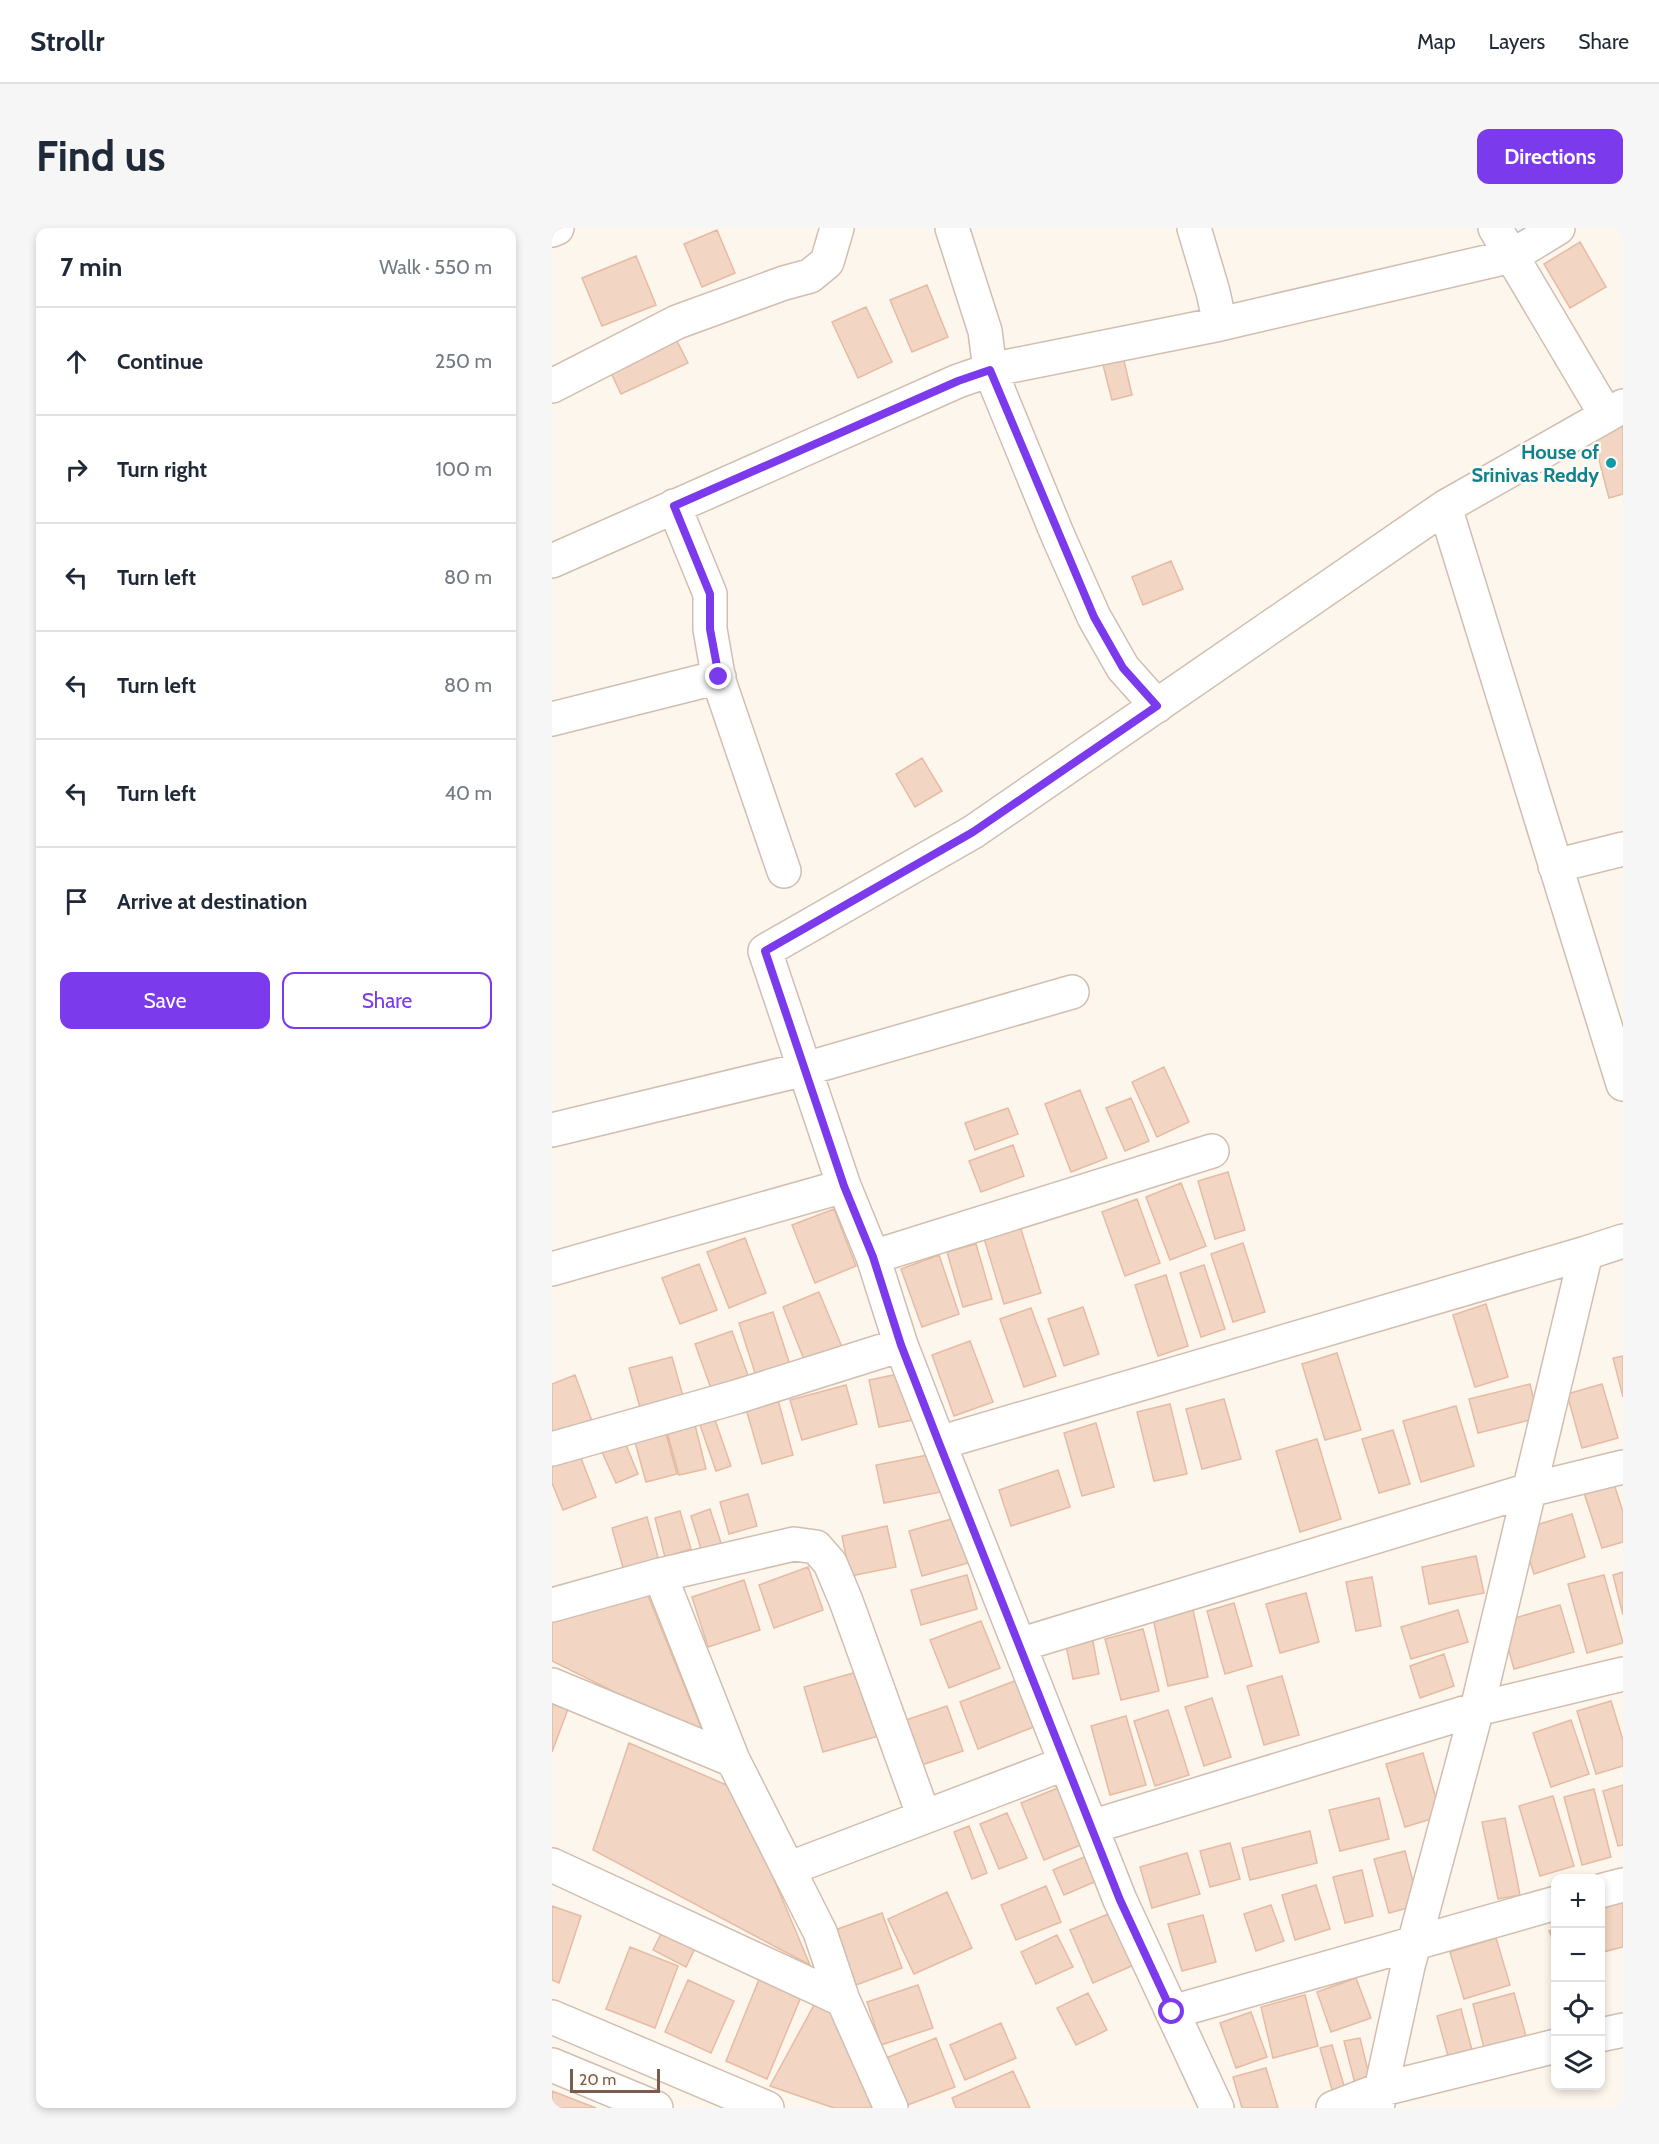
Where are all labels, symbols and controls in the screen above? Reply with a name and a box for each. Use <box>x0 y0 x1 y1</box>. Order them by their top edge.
text: Strollr <box>30 24 104 58</box>
text: Map <box>1417 29 1456 54</box>
text: Layers <box>1489 29 1545 54</box>
text: Share <box>1578 29 1629 54</box>
button: Directions <box>1477 129 1623 184</box>
text: Find us <box>36 130 165 182</box>
text: 7 min <box>60 251 122 283</box>
text: Walk · 550 m <box>379 255 492 279</box>
icon: ahead <box>60 345 93 378</box>
text: Continue <box>117 348 203 375</box>
text: 250 m <box>435 349 492 373</box>
place label: House of Srinivas Reddy <box>1472 440 1599 487</box>
icon: right <box>60 453 93 486</box>
text: Turn right <box>117 456 207 483</box>
marker: House of Srinivas Reddy <box>1604 456 1618 470</box>
text: 100 m <box>436 457 492 481</box>
icon: left <box>60 561 93 594</box>
text: Turn left <box>117 564 196 591</box>
text: 80 m <box>444 565 492 589</box>
route end <box>705 663 731 689</box>
icon: left <box>60 669 93 702</box>
text: Turn left <box>117 672 196 699</box>
text: 80 m <box>444 673 492 697</box>
icon: left <box>60 777 93 810</box>
text: Turn left <box>117 780 196 807</box>
text: 40 m <box>444 781 492 805</box>
icon: arrive <box>60 885 93 918</box>
text: Arrive at destination <box>117 888 307 915</box>
button: Save <box>60 972 270 1029</box>
button: Share <box>282 972 492 1029</box>
map controls <box>1551 1874 1605 2090</box>
button: + <box>1551 1874 1605 1928</box>
button: − <box>1551 1928 1605 1982</box>
button: locate <box>1551 1982 1605 2036</box>
route start <box>1158 1998 1184 2024</box>
button: layers <box>1551 2036 1605 2090</box>
scale bar <box>570 2066 660 2094</box>
text: 20 m <box>579 2070 616 2089</box>

